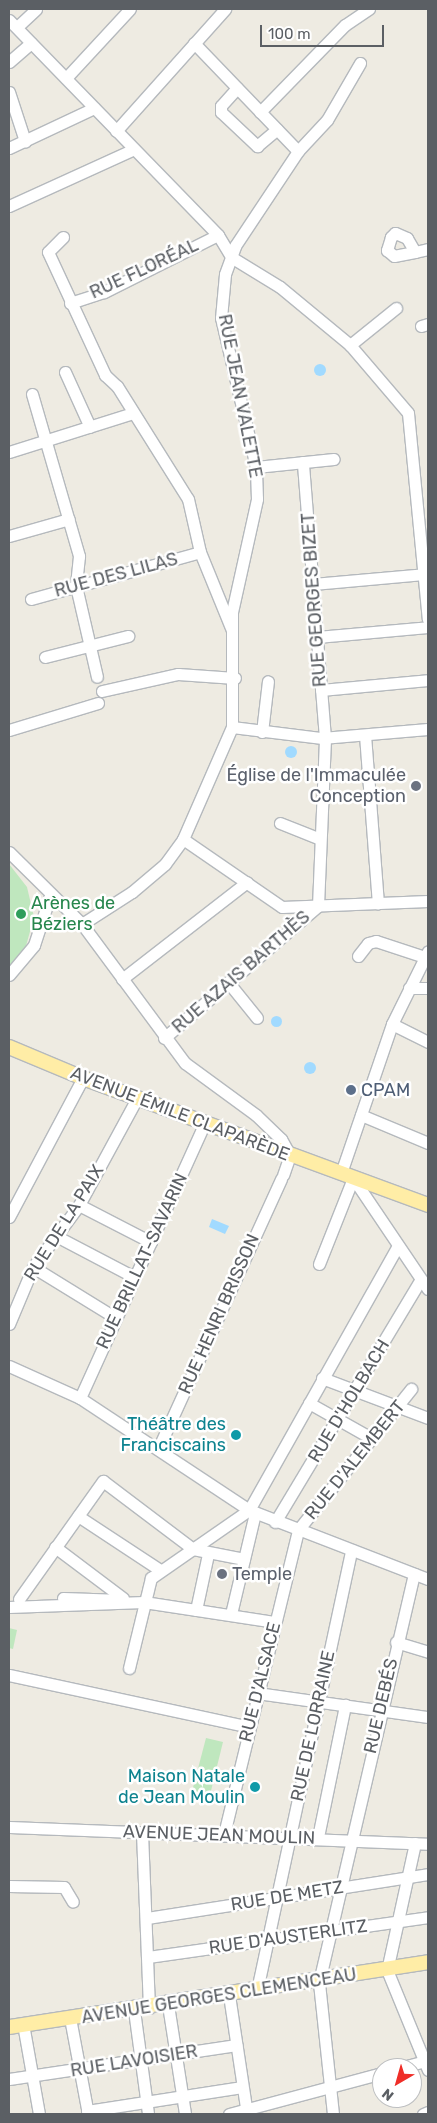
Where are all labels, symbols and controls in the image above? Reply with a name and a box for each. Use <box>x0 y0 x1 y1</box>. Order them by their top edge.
scale bar <box>262 15 386 47</box>
text: 100 m <box>268 25 310 43</box>
street label: RUE FLORÉAL <box>86 234 202 304</box>
street label: RUE JEAN VALETTE <box>213 312 267 480</box>
street label: RUE GEORGES BIZET <box>297 512 331 688</box>
street label: RUE DES LILAS <box>52 548 180 602</box>
place label: Église de l'Immaculée Conception <box>226 765 406 808</box>
marker: Église de l'Immaculée Conception <box>410 780 422 792</box>
place label: Arènes de Béziers <box>31 893 115 936</box>
street label: RUE AZAIS BARTHÈS <box>167 906 315 1038</box>
marker: Arènes de Béziers <box>15 908 27 920</box>
street label: AVENUE ÉMILE CLAPARÈDE <box>67 1062 293 1166</box>
place label: CPAM <box>361 1079 410 1101</box>
marker: CPAM <box>345 1084 357 1096</box>
street label: RUE DE LA PAIX <box>20 1161 108 1285</box>
street label: RUE BRILLAT-SAVARIN <box>92 1170 192 1352</box>
street label: RUE HENRI BRISSON <box>174 1231 264 1397</box>
street label: RUE D'HOLBACH <box>304 1336 394 1466</box>
street label: RUE D'ALEMBERT <box>300 1396 410 1524</box>
place label: Théâtre des Franciscains <box>120 1414 226 1456</box>
marker: Théâtre des Franciscains <box>230 1429 242 1441</box>
place label: Temple <box>232 1563 292 1585</box>
marker: Temple <box>216 1568 228 1580</box>
street label: RUE D'ALSACE <box>235 1620 285 1744</box>
street label: RUE DE LORRAINE <box>286 1649 340 1803</box>
street label: RUE DEBÉS <box>360 1656 402 1756</box>
place label: Maison Natale de Jean Moulin <box>118 1766 245 1808</box>
marker: Maison Natale de Jean Moulin <box>249 1781 261 1793</box>
street label: AVENUE JEAN MOULIN <box>123 1821 315 1849</box>
street label: RUE DE METZ <box>229 1876 345 1916</box>
street label: RUE D'AUSTERLITZ <box>207 1915 369 1959</box>
street label: AVENUE GEORGES CLEMENCEAU <box>80 1964 358 2028</box>
street label: RUE LAVOISIER <box>69 2040 199 2082</box>
north arrow <box>372 2058 422 2108</box>
text: N <box>379 2085 397 2104</box>

